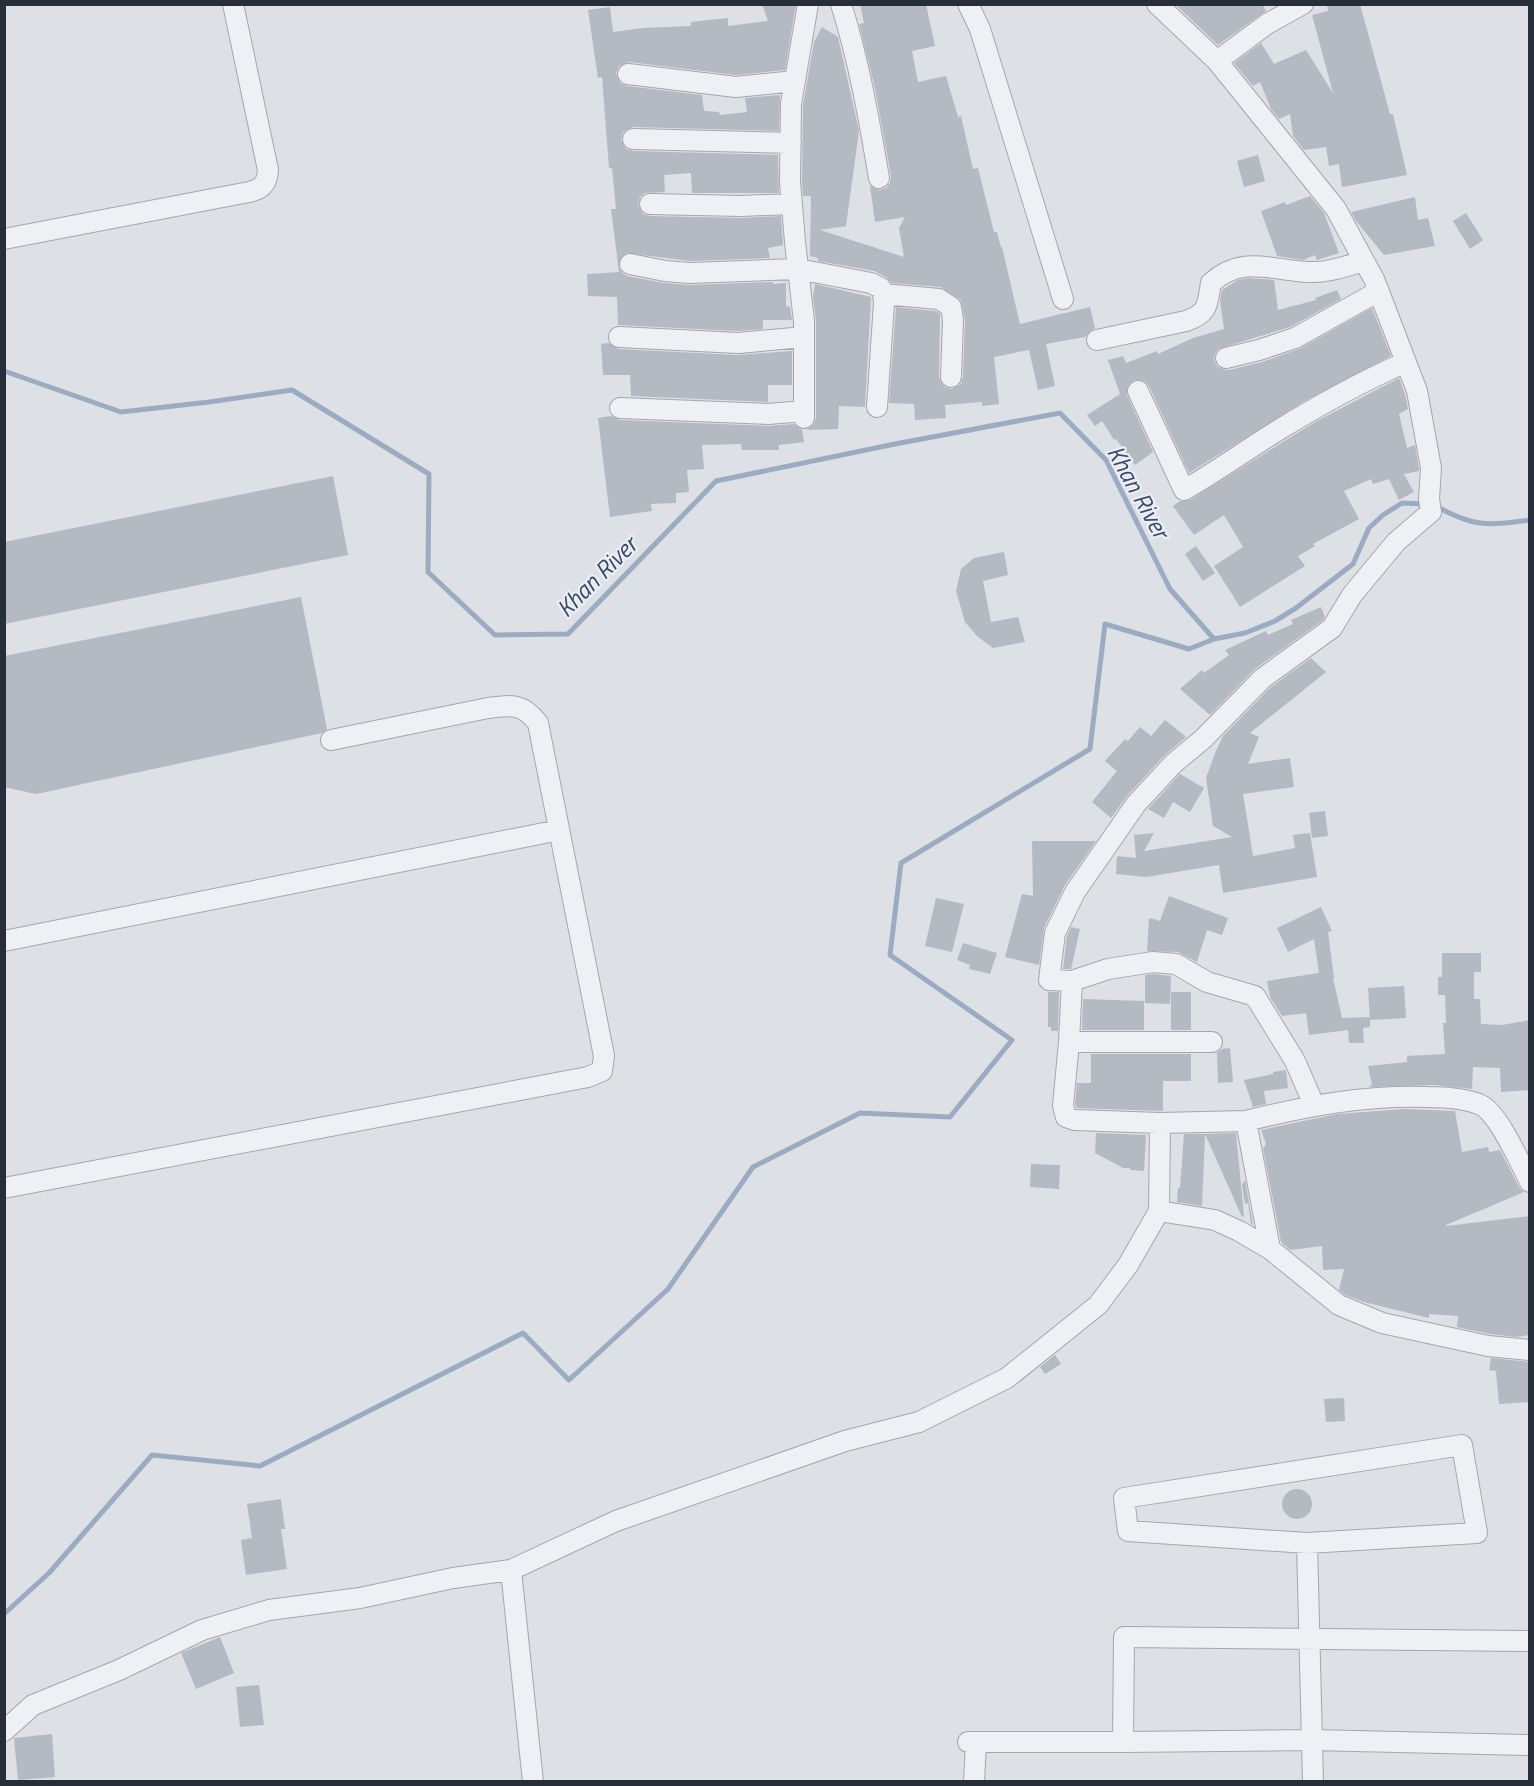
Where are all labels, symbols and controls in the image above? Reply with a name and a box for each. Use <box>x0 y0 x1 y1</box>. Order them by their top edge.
water label: Khan River <box>1099 438 1181 548</box>
water label: Khan River <box>548 525 647 625</box>

